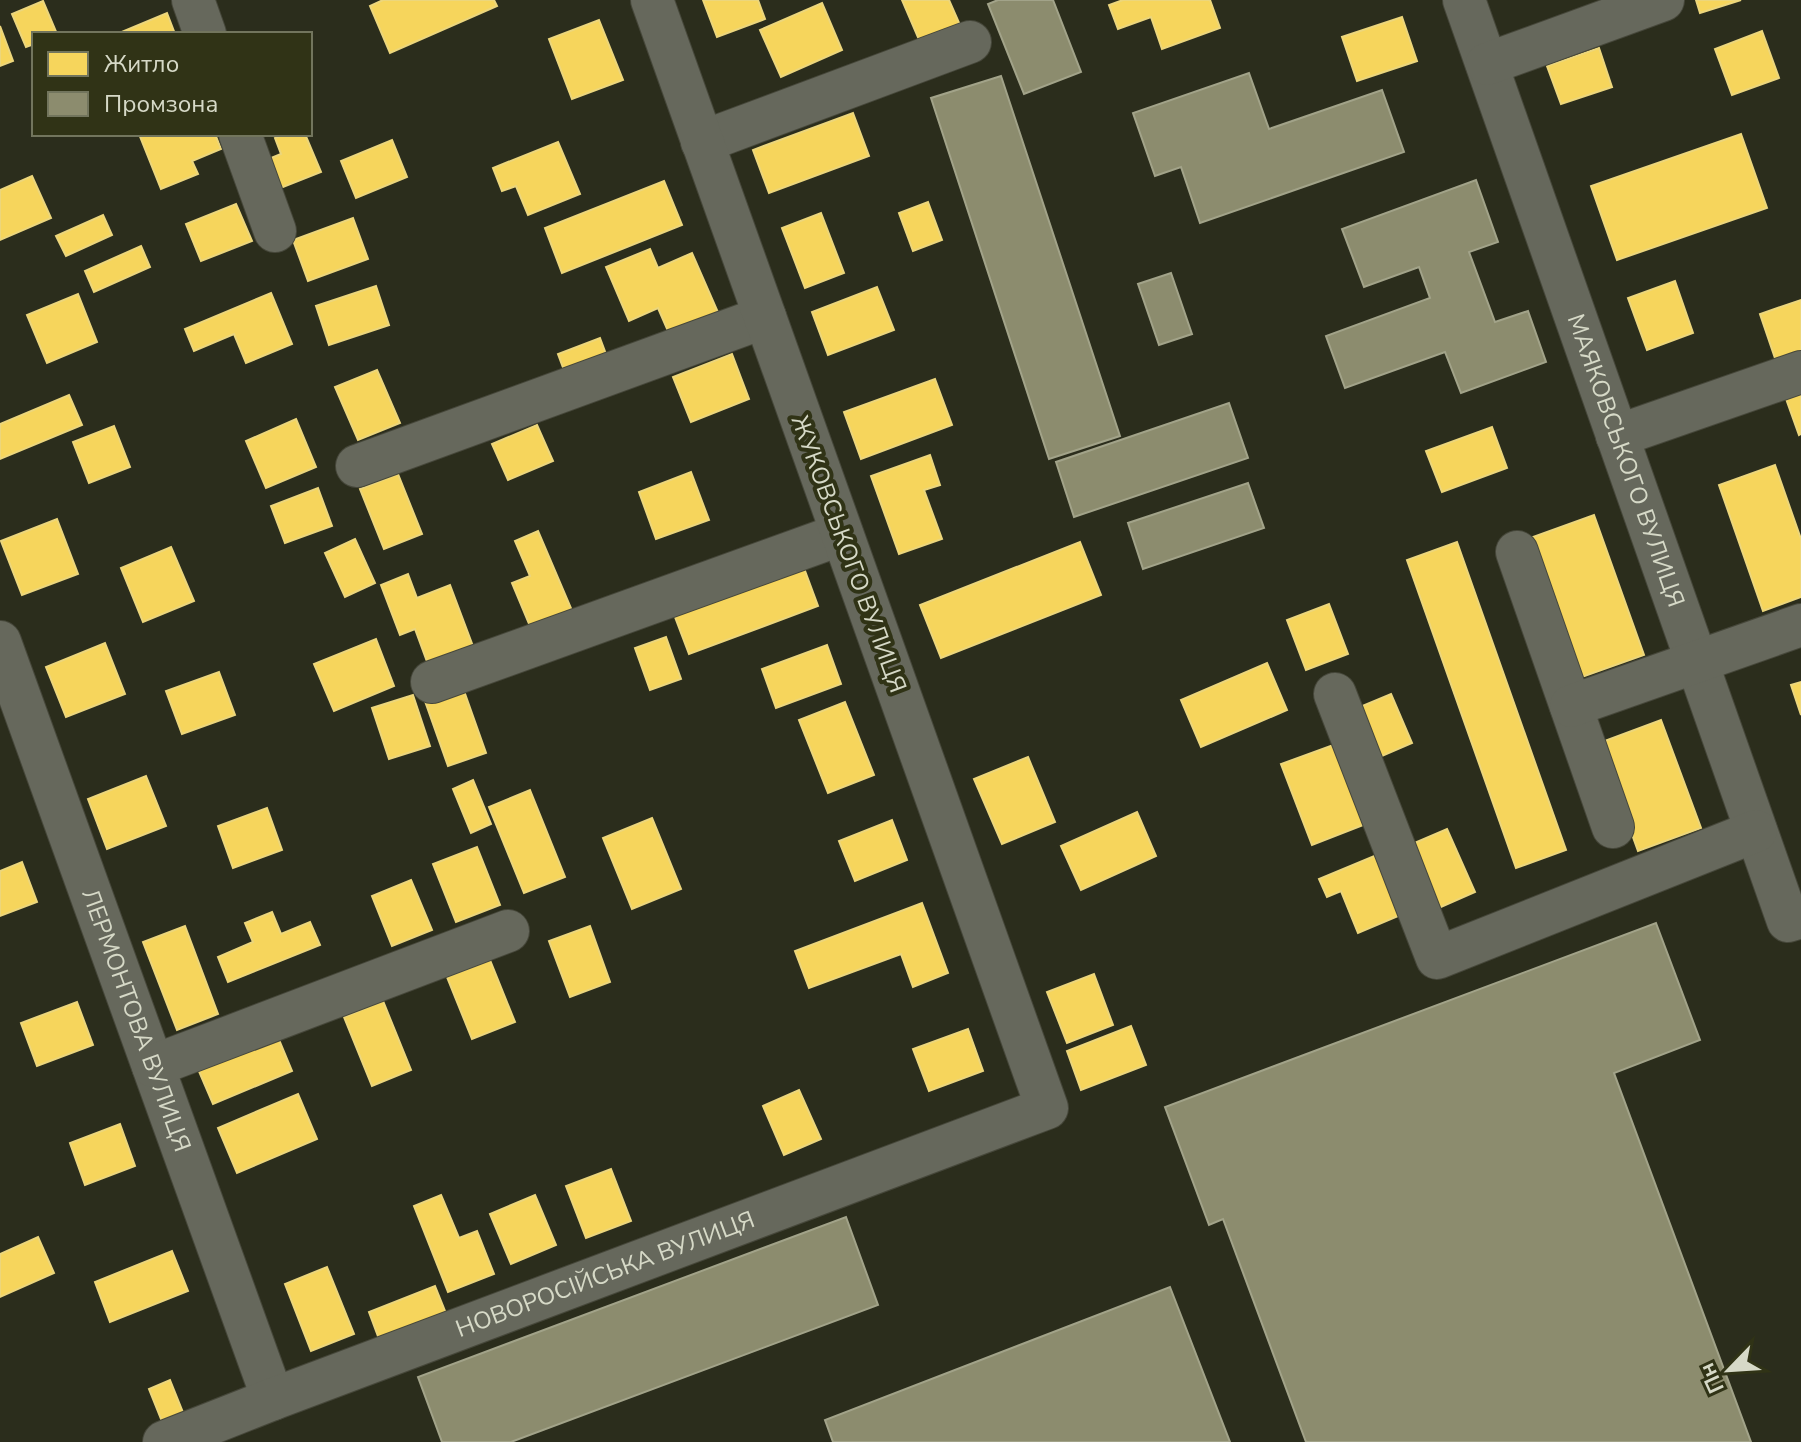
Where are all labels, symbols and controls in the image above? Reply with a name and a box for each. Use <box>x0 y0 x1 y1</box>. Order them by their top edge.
legend <box>32 32 312 136</box>
text: Житло <box>104 48 179 80</box>
text: Промзона <box>104 88 218 120</box>
street label: МАЯКОВСЬКОГО ВУЛИЦЯ <box>1560 309 1692 611</box>
street label: ЖУКОВСЬКОГО ВУЛИЦЯ <box>784 411 914 697</box>
street label: ЛЕРМОНТОВА ВУЛИЦЯ <box>74 884 198 1156</box>
street label: НОВОРОСІЙСЬКА ВУЛИЦЯ <box>451 1203 759 1345</box>
north arrow <box>1689 1330 1769 1410</box>
text: Пн <box>1692 1358 1732 1398</box>

